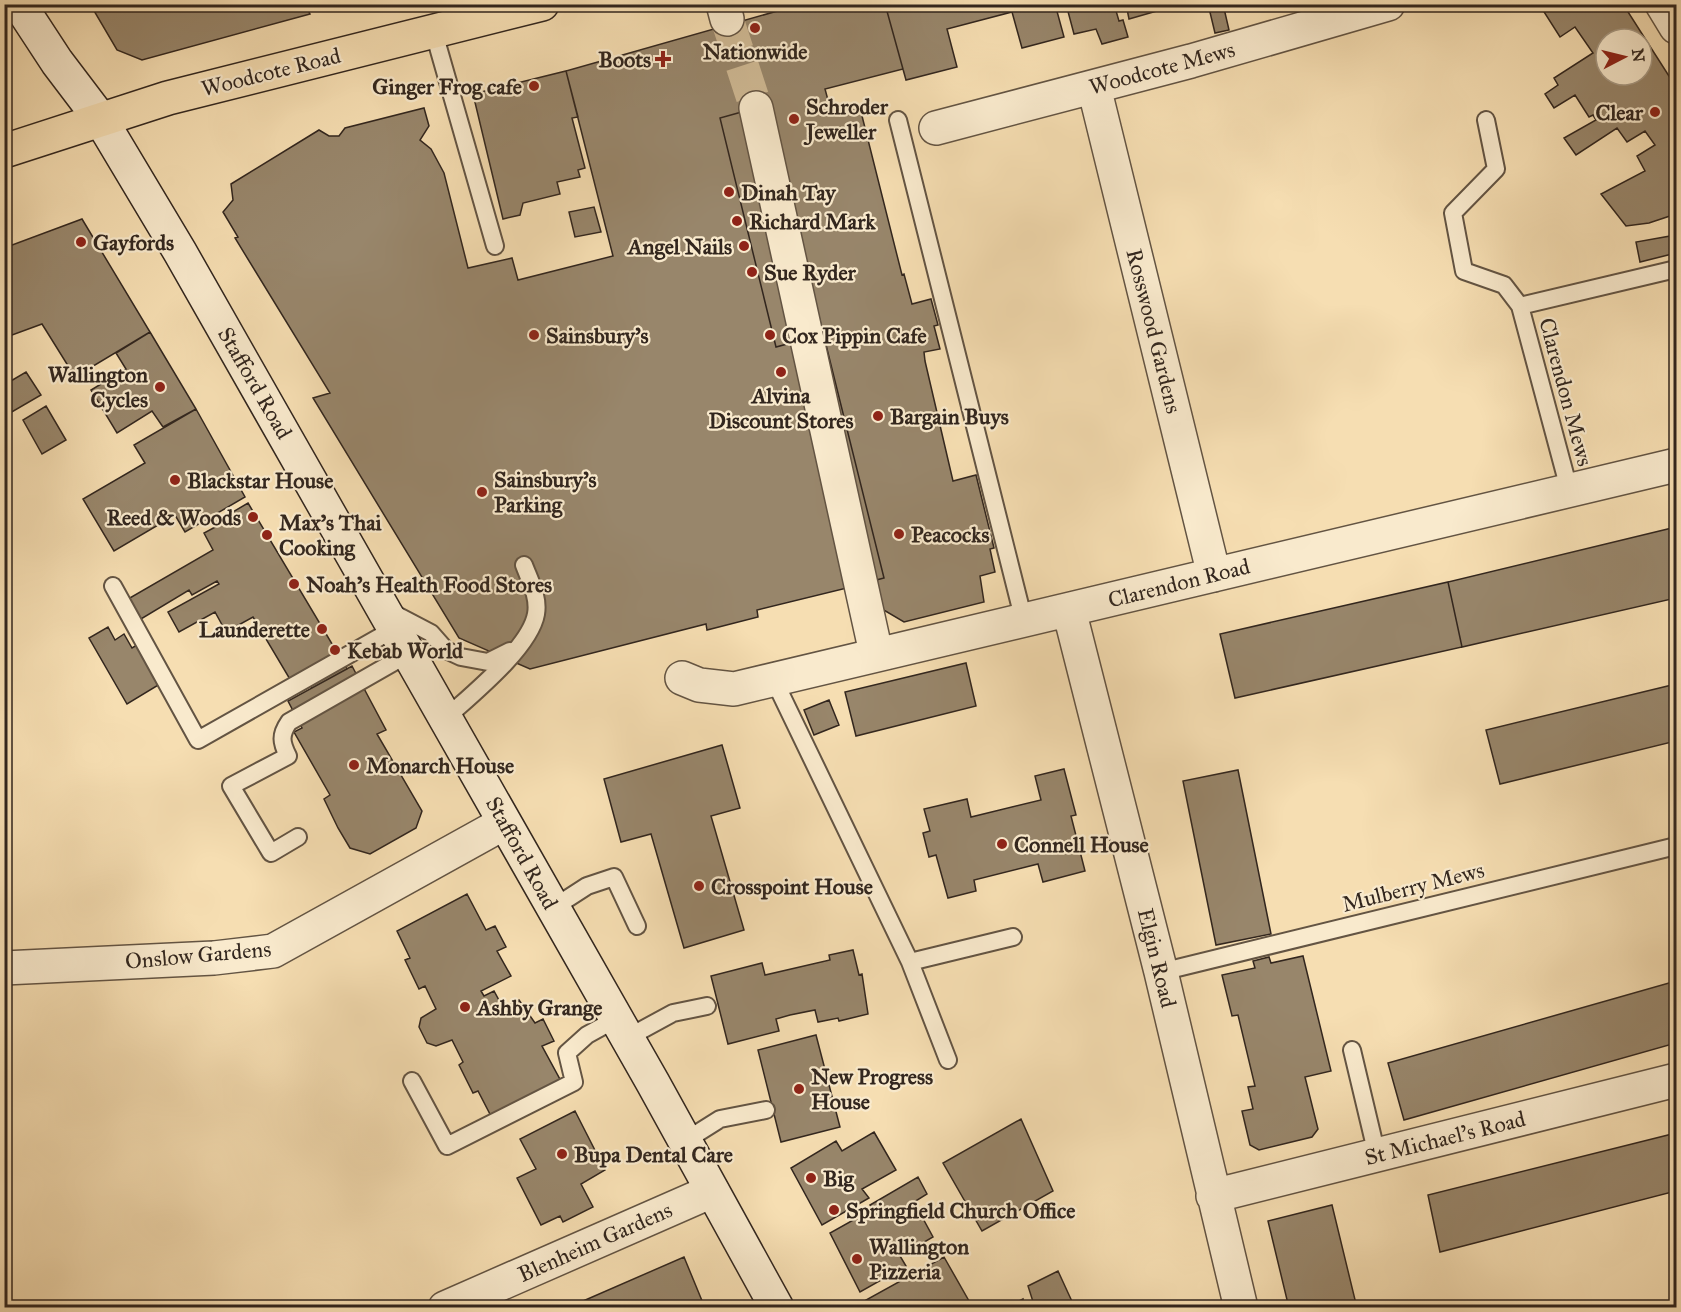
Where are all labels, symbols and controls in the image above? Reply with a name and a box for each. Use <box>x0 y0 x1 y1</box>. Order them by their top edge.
marker: Nationwide <box>748 21 762 35</box>
north arrow <box>1594 27 1654 87</box>
street label: Woodcote Mews <box>1086 36 1238 100</box>
place label: Nationwide <box>703 38 807 65</box>
street label: Woodcote Road <box>199 42 343 102</box>
place label: Boots <box>598 46 651 73</box>
text: N <box>1628 47 1649 64</box>
marker: Boots <box>656 52 670 66</box>
place label: Ginger Frog cafe <box>372 73 522 100</box>
marker: Ginger Frog cafe <box>527 79 541 93</box>
place label: Schroder Jeweller <box>803 93 889 146</box>
place label: Clear <box>1595 99 1644 126</box>
marker: Clear <box>1648 105 1662 119</box>
marker: Schroder Jeweller <box>787 112 801 126</box>
place label: Dinah Tay <box>741 179 837 206</box>
marker: Dinah Tay <box>722 185 736 199</box>
place label: Richard Mark <box>749 208 876 235</box>
marker: Richard Mark <box>730 214 744 228</box>
place label: Gayfords <box>93 229 174 256</box>
place label: Angel Nails <box>626 233 732 260</box>
marker: Gayfords <box>74 235 88 249</box>
marker: Angel Nails <box>737 239 751 253</box>
street label: Rosswood Gardens <box>1120 246 1188 416</box>
place label: Sue Ryder <box>764 259 857 286</box>
marker: Sue Ryder <box>745 265 759 279</box>
street label: Clarendon Mews <box>1533 315 1599 469</box>
street label: Stafford Road <box>212 322 298 444</box>
place label: Sainsbury's <box>546 322 649 349</box>
place label: Cox Pippin Cafe <box>782 322 927 349</box>
marker: Sainsbury's <box>527 328 541 342</box>
marker: Cox Pippin Cafe <box>763 328 777 342</box>
place label: Wallington Cycles <box>48 361 148 413</box>
marker: Alvina Discount Stores <box>774 365 788 379</box>
marker: Wallington Cycles <box>153 380 167 394</box>
place label: Alvina Discount Stores <box>709 382 853 434</box>
place label: Bargain Buys <box>890 403 1009 430</box>
marker: Bargain Buys <box>871 409 885 423</box>
place label: Sainsbury's Parking <box>494 466 597 518</box>
place label: Blackstar House <box>187 467 333 494</box>
marker: Blackstar House <box>168 473 182 487</box>
marker: Sainsbury's Parking <box>475 485 489 499</box>
place label: Reed & Woods <box>107 504 241 531</box>
place label: Max's Thai Cooking <box>279 509 382 561</box>
marker: Reed & Woods <box>246 510 260 524</box>
place label: Peacocks <box>911 521 990 548</box>
marker: Peacocks <box>892 527 906 541</box>
marker: Max's Thai Cooking <box>260 528 274 542</box>
street label: Clarendon Road <box>1105 552 1253 614</box>
place label: Noah's Health Food Stores <box>306 571 552 598</box>
marker: Noah's Health Food Stores <box>287 577 301 591</box>
place label: Launderette <box>199 616 310 643</box>
marker: Launderette <box>315 622 329 636</box>
place label: Kebab World <box>347 637 464 664</box>
marker: Kebab World <box>328 643 342 657</box>
place label: Monarch House <box>366 752 514 779</box>
marker: Monarch House <box>347 758 361 772</box>
street label: Stafford Road <box>480 792 564 914</box>
place label: Connell House <box>1014 831 1149 858</box>
marker: Connell House <box>995 837 1009 851</box>
street label: Mulberry Mews <box>1339 856 1487 918</box>
place label: Crosspoint House <box>711 873 873 900</box>
marker: Crosspoint House <box>692 879 706 893</box>
street label: Elgin Road <box>1132 905 1182 1011</box>
street label: Onslow Gardens <box>124 935 272 975</box>
place label: Ashby Grange <box>475 994 602 1021</box>
marker: Ashby Grange <box>458 1000 472 1014</box>
place label: New Progress House <box>811 1063 933 1115</box>
marker: New Progress House <box>792 1082 806 1096</box>
street label: St Michael's Road <box>1362 1105 1528 1171</box>
place label: Bupa Dental Care <box>574 1141 733 1168</box>
marker: Bupa Dental Care <box>555 1147 569 1161</box>
place label: Big <box>823 1165 855 1192</box>
marker: Big <box>804 1171 818 1185</box>
street label: Blenheim Gardens <box>514 1196 676 1288</box>
place label: Springfield Church Office <box>846 1197 1075 1224</box>
marker: Springfield Church Office <box>827 1203 841 1217</box>
place label: Wallington Pizzeria <box>869 1233 969 1285</box>
marker: Wallington Pizzeria <box>850 1252 864 1266</box>

